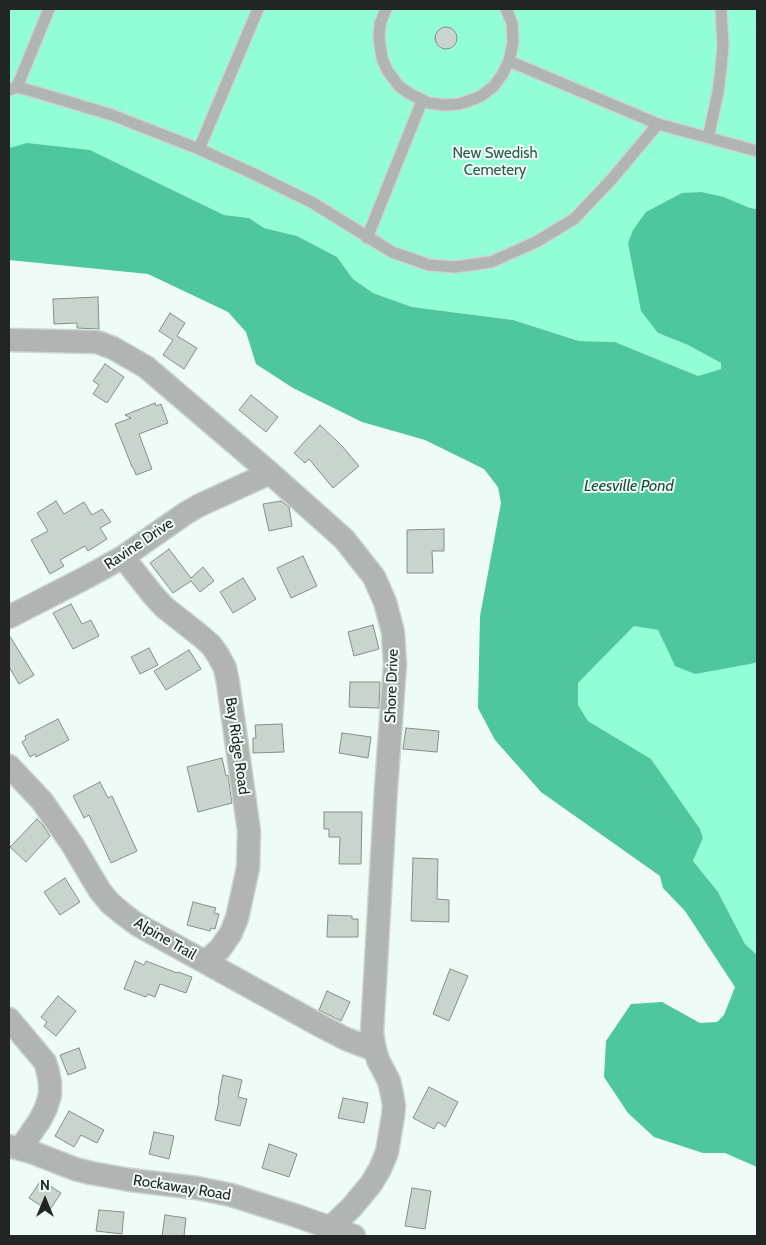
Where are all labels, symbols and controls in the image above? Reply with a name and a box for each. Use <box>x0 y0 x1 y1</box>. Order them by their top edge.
park label: New Swedish Cemetery <box>452 145 538 180</box>
water label: Leesville Pond <box>584 476 674 496</box>
street label: Ravine Drive <box>101 514 177 574</box>
street label: Shore Drive <box>382 649 402 723</box>
street label: Bay Ridge Road <box>221 696 253 796</box>
street label: Alpine Trail <box>131 914 199 964</box>
street label: Rockaway Road <box>132 1171 232 1205</box>
north arrow <box>20 1175 70 1225</box>
text: N <box>40 1176 50 1194</box>

